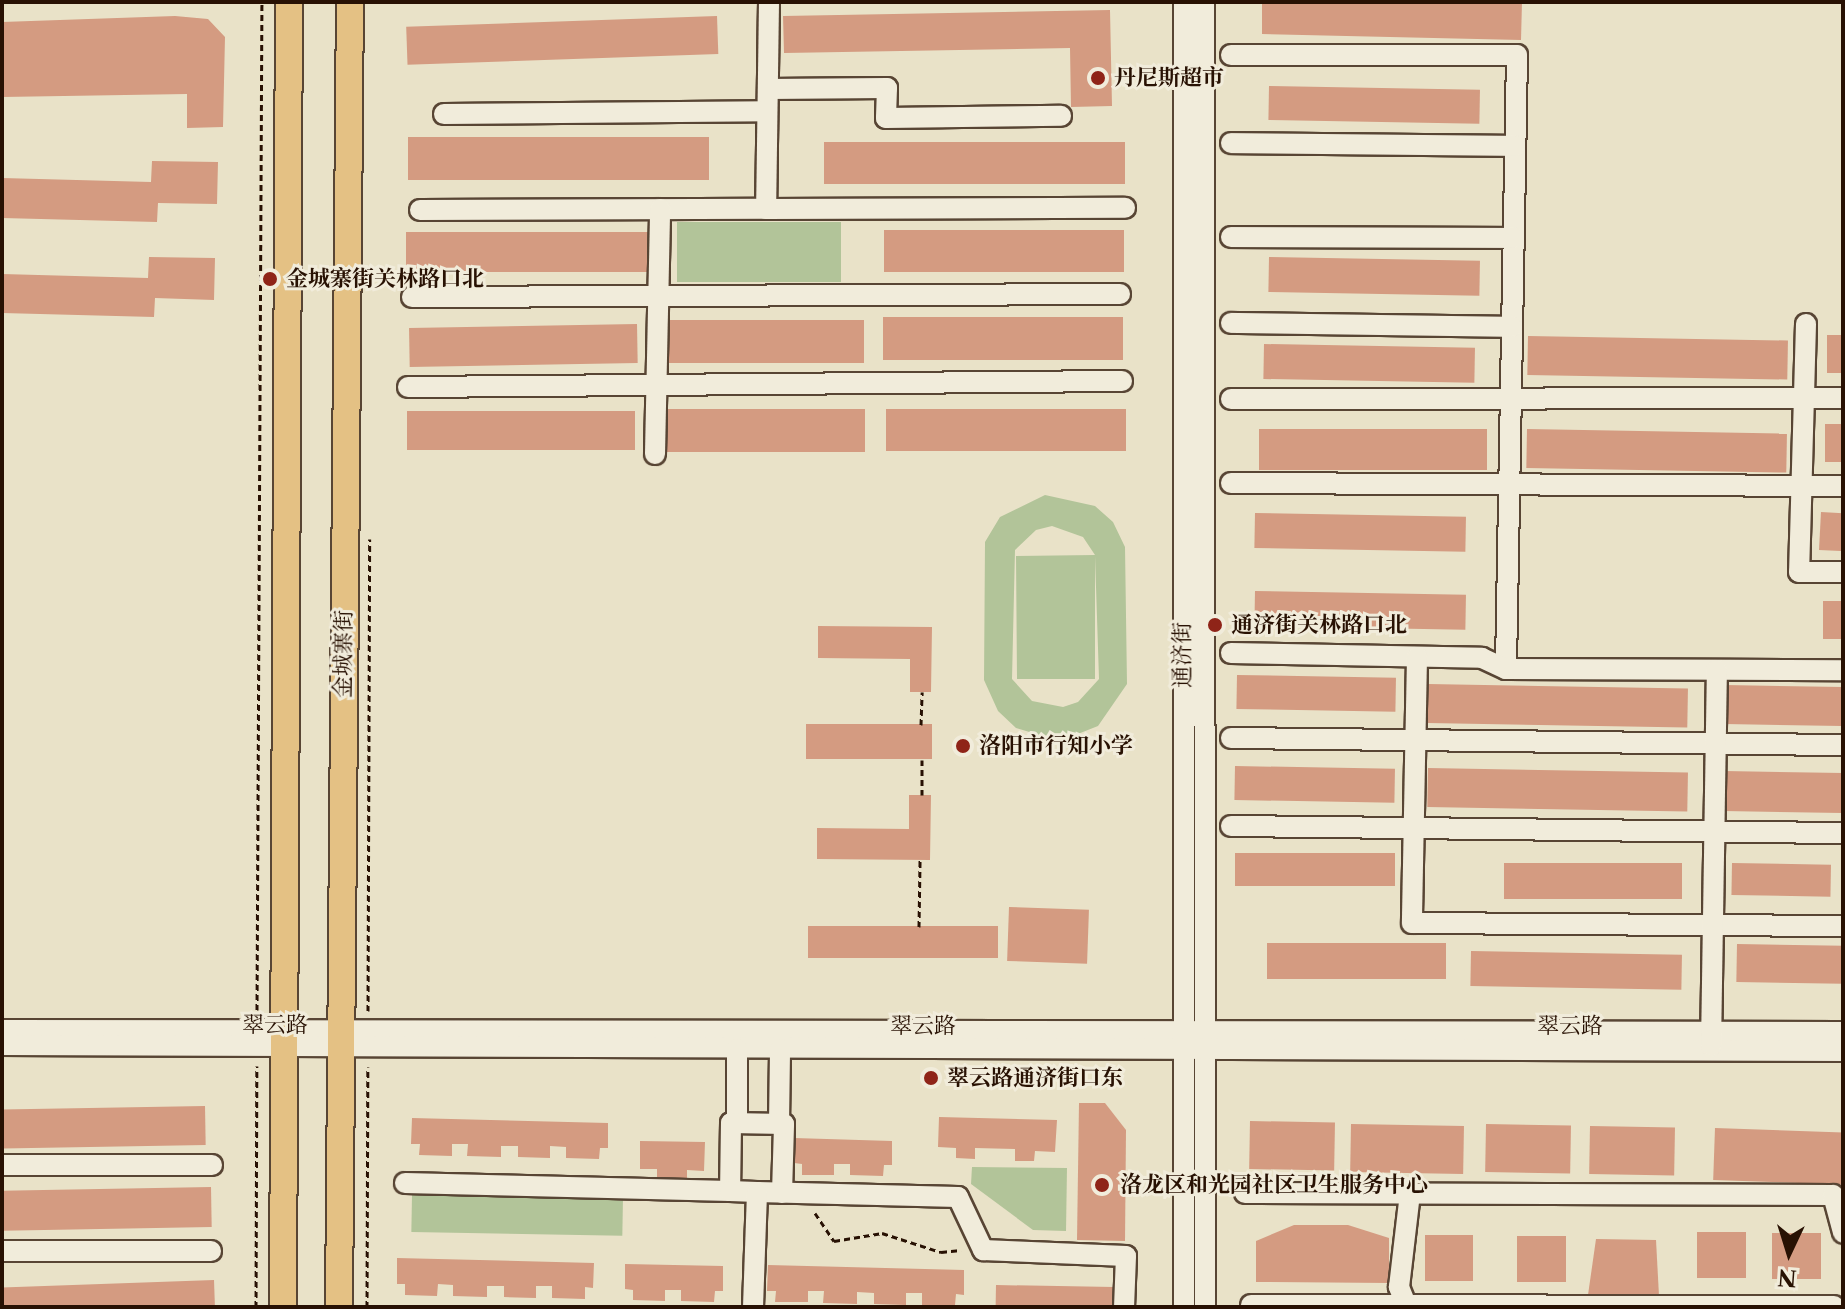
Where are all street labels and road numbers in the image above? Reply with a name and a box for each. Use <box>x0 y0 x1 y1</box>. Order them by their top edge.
street label: 金城寨街 <box>329 610 357 698</box>
street label: 通济街 <box>1169 622 1195 688</box>
street label: 翠云路 <box>242 1012 308 1038</box>
street label: 翠云路 <box>890 1013 956 1039</box>
street label: 翠云路 <box>1537 1013 1603 1039</box>

